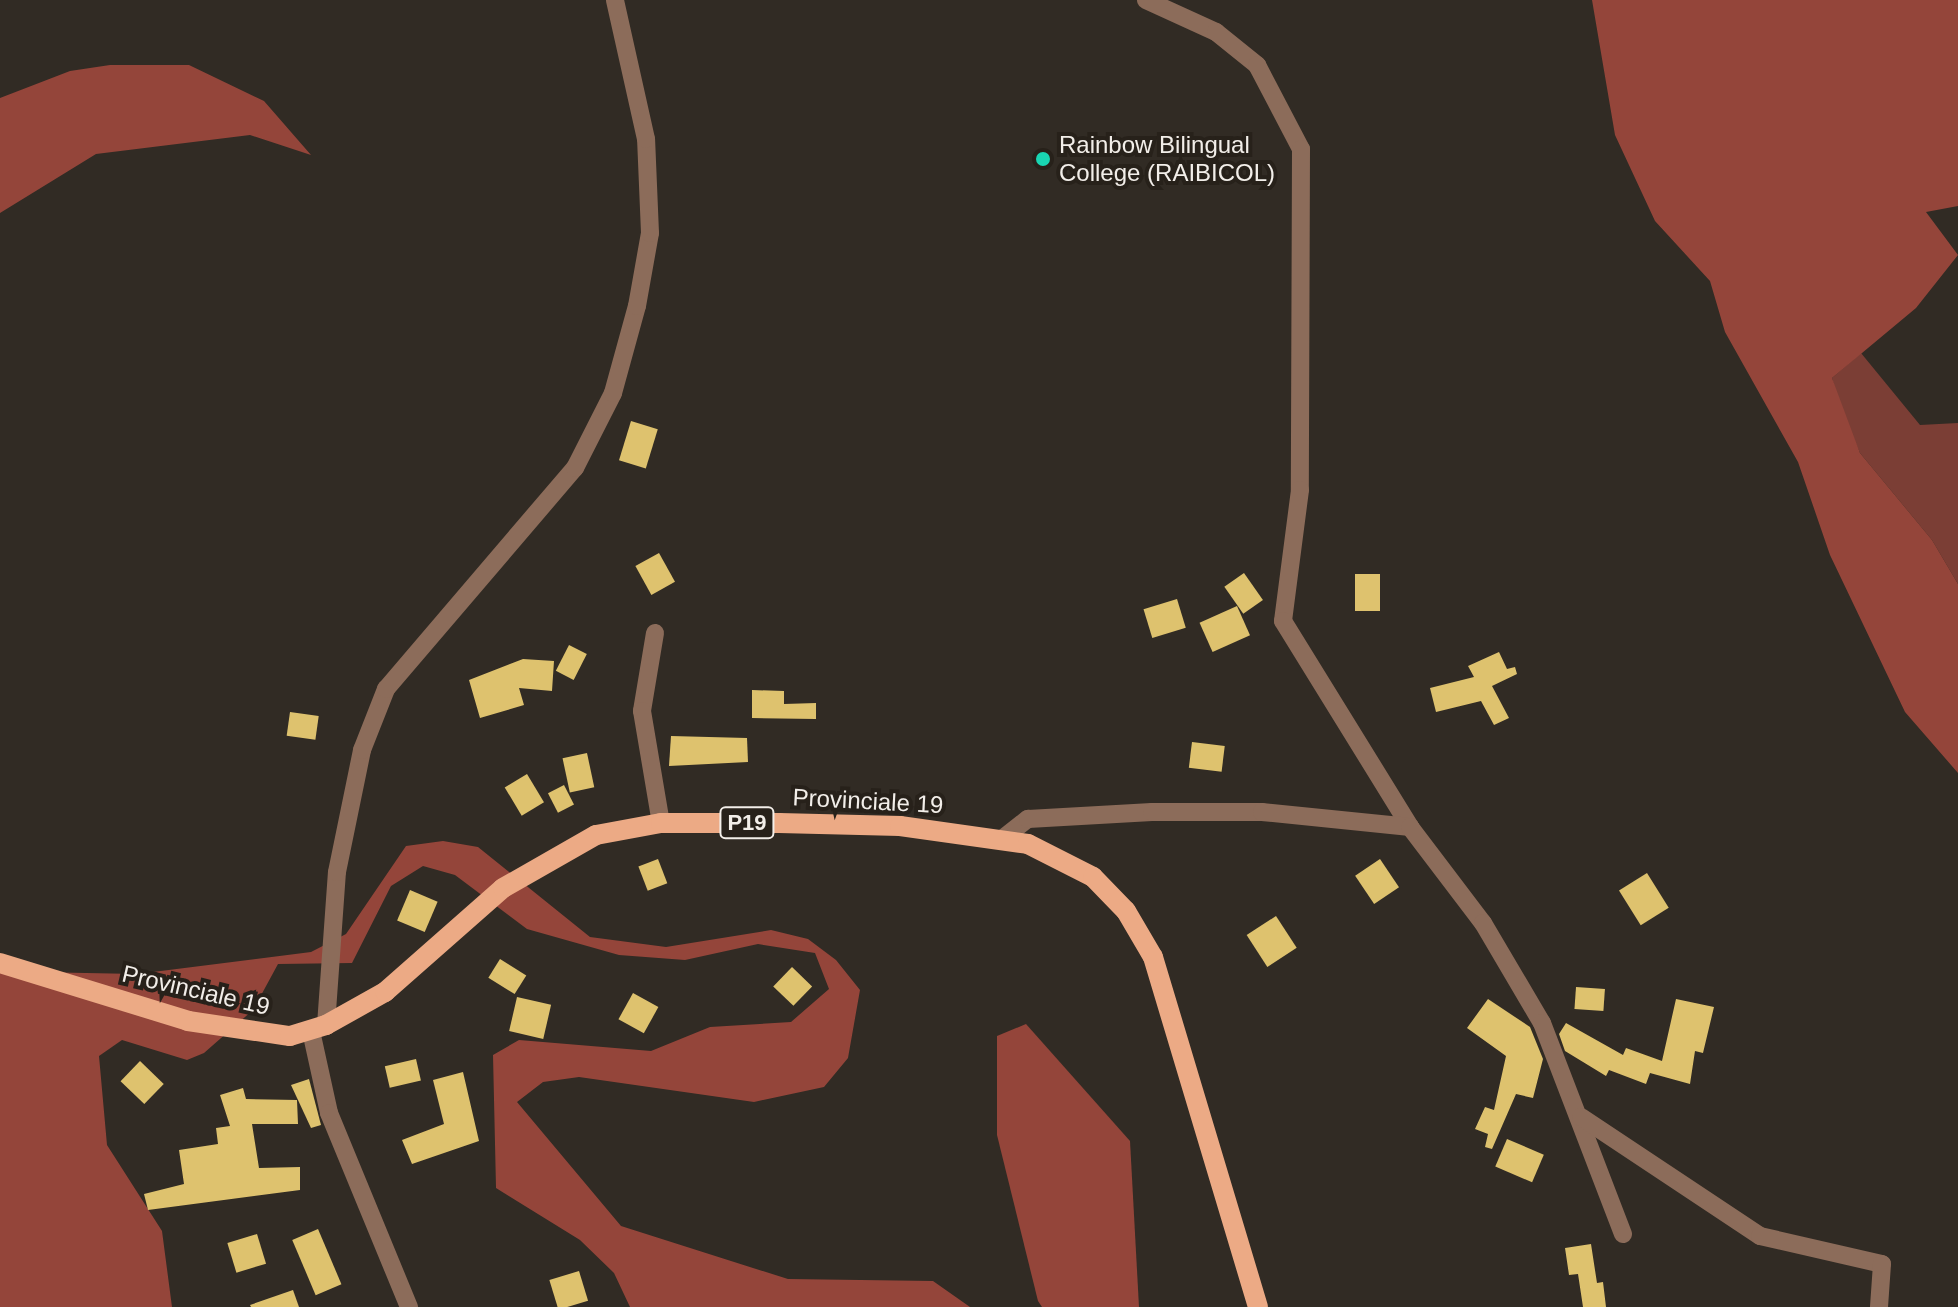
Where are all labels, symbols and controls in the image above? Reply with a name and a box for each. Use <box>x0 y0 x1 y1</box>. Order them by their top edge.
place label: Rainbow Bilingual College (RAIBICOL) <box>1059 131 1275 187</box>
marker: Rainbow Bilingual College (RAIBICOL) <box>1034 150 1052 168</box>
street label: Provinciale 19 <box>792 783 944 819</box>
road number: P19 <box>719 805 775 841</box>
street label: Provinciale 19 <box>119 959 273 1021</box>

